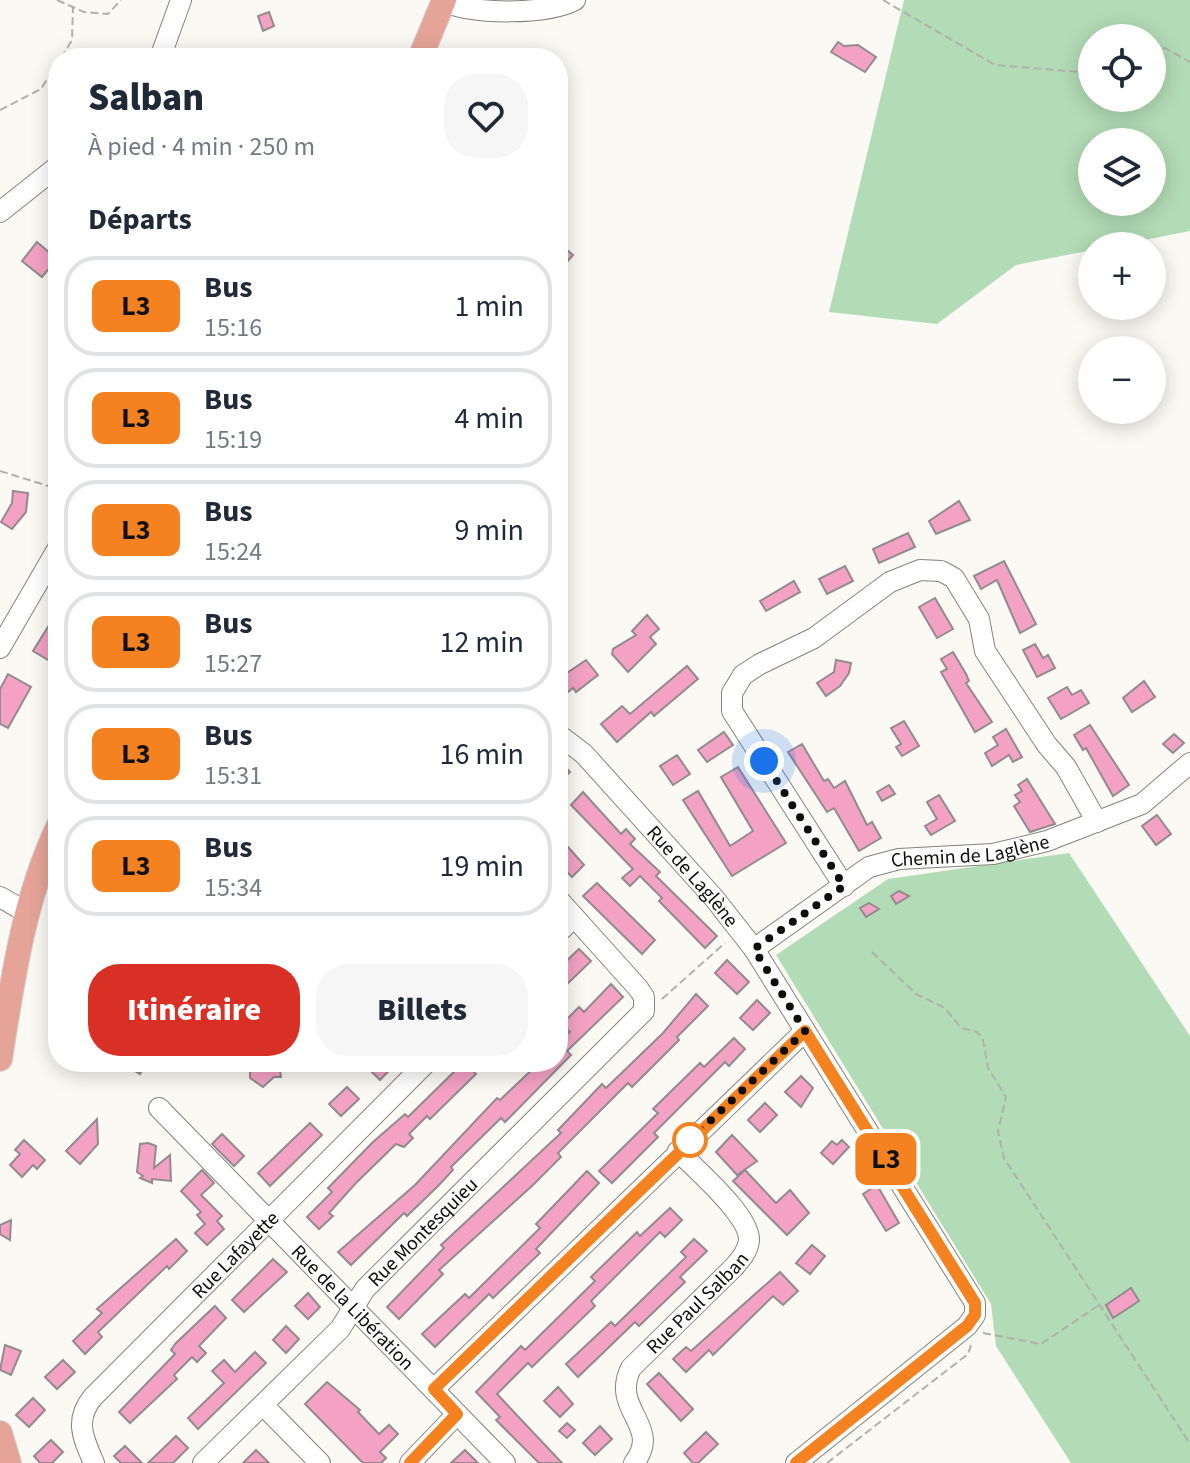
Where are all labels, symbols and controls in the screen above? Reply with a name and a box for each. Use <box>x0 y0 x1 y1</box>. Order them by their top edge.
map controls <box>1078 24 1166 424</box>
button: locate <box>1078 24 1166 112</box>
text: Salban <box>88 71 204 125</box>
button: heart <box>444 74 528 158</box>
text: À pied · 4 min · 250 m <box>88 128 315 165</box>
button: layers <box>1078 128 1166 216</box>
text: Départs <box>88 198 192 241</box>
button: + <box>1078 232 1166 320</box>
text: Bus <box>204 266 252 309</box>
text: 1 min <box>454 285 524 328</box>
text: L3 <box>121 286 151 326</box>
text: 15:16 <box>204 309 262 346</box>
button: − <box>1078 336 1166 424</box>
text: Bus <box>204 378 252 421</box>
text: 4 min <box>454 397 524 440</box>
text: L3 <box>121 398 151 438</box>
text: 15:19 <box>204 421 262 458</box>
text: Bus <box>204 490 252 533</box>
text: 9 min <box>454 509 524 552</box>
text: L3 <box>121 510 151 550</box>
text: 15:24 <box>204 533 262 570</box>
text: Bus <box>204 602 252 645</box>
text: 12 min <box>440 621 524 664</box>
text: L3 <box>121 622 151 662</box>
text: 15:27 <box>204 645 262 682</box>
text: Bus <box>204 714 252 757</box>
text: 16 min <box>440 733 524 776</box>
text: L3 <box>121 734 151 774</box>
your location <box>744 741 784 781</box>
text: 15:31 <box>204 757 262 794</box>
street label: Rue de Laglène <box>640 820 745 933</box>
text: Bus <box>204 826 252 869</box>
street label: Chemin de Laglène <box>888 828 1052 876</box>
text: 19 min <box>440 845 524 888</box>
text: L3 <box>121 846 151 886</box>
text: 15:34 <box>204 869 262 906</box>
button: Itinéraire <box>88 964 300 1056</box>
button: Billets <box>316 964 528 1056</box>
unlabelled marker <box>673 1123 707 1157</box>
line badge: L3 <box>850 1133 922 1185</box>
text: L3 <box>871 1139 901 1179</box>
street label: Rue Montesquieu <box>362 1171 484 1294</box>
street label: Rue Lafayette <box>186 1205 286 1305</box>
street label: Rue de la Libération <box>284 1239 420 1377</box>
street label: Rue Paul Salban <box>640 1247 756 1361</box>

